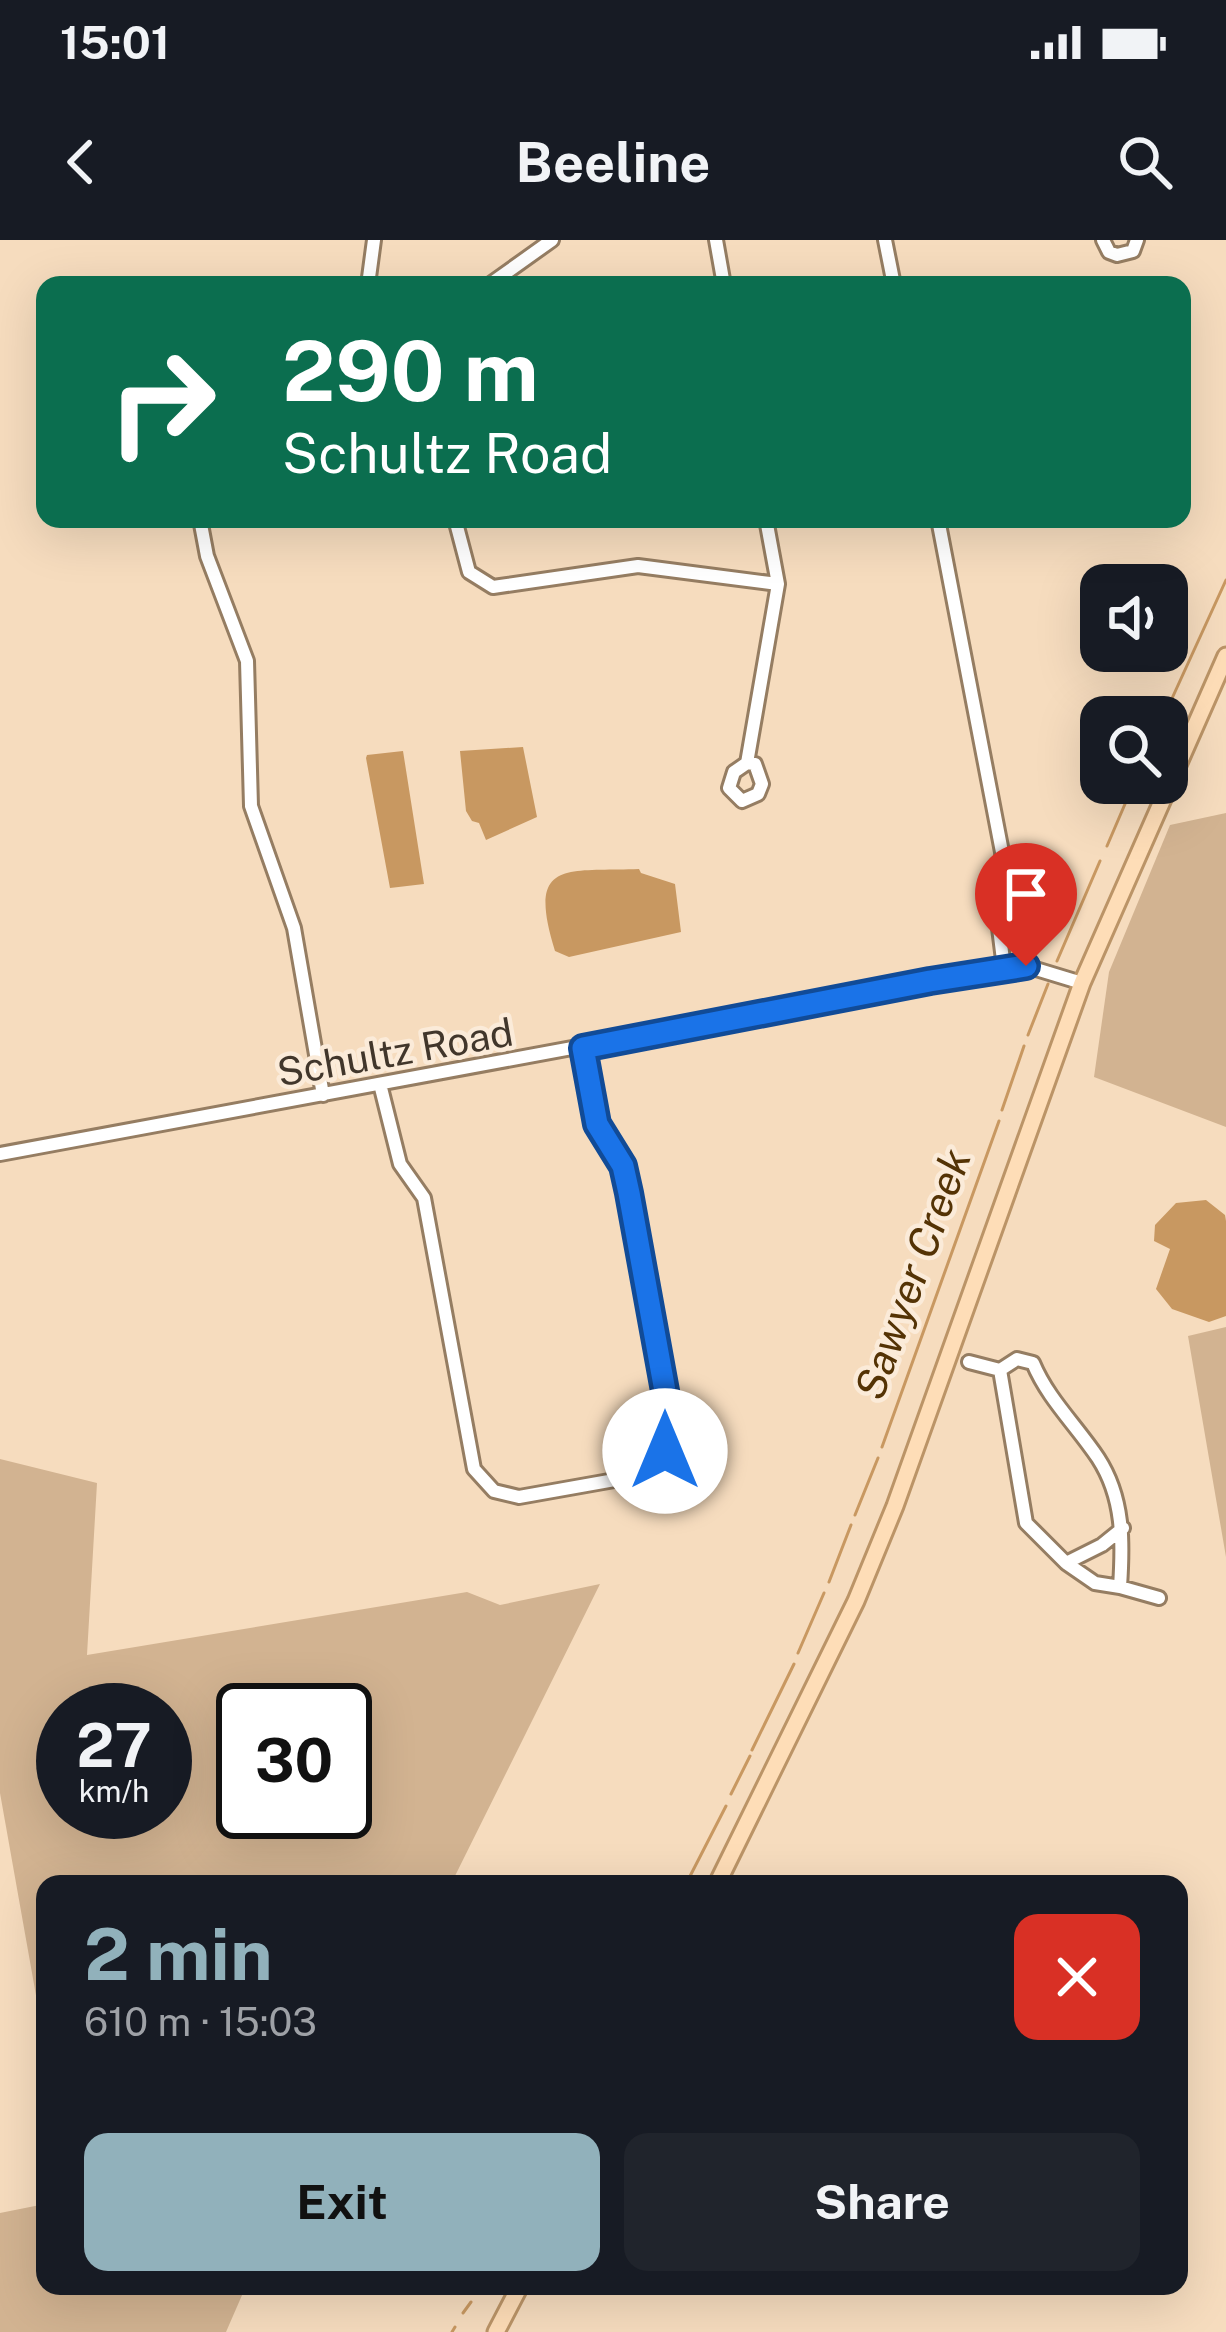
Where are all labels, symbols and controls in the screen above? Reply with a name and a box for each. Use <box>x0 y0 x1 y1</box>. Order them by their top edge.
text: 15:01 <box>60 16 170 69</box>
icon: back <box>48 129 114 195</box>
icon: search <box>1112 129 1178 195</box>
text: Beeline <box>516 131 710 194</box>
text: 290 m <box>282 321 539 420</box>
icon: right <box>84 324 240 480</box>
text: Schultz Road <box>282 422 612 485</box>
map controls <box>1080 564 1188 804</box>
button: sound <box>1080 564 1188 672</box>
button: search <box>1080 696 1188 804</box>
pin <box>975 843 1077 966</box>
icon: arrive <box>993 861 1059 927</box>
street label: Schultz Road <box>274 1009 516 1095</box>
water label: Sawyer Creek <box>844 1142 980 1406</box>
position arrow <box>602 1388 728 1514</box>
speed limit sign: 30 <box>216 1683 372 1839</box>
text: 27 <box>76 1710 152 1781</box>
text: km/h <box>79 1773 149 1809</box>
text: 2 min <box>84 1912 273 1996</box>
button: close <box>1014 1914 1140 2040</box>
text: 610 m · 15:03 <box>84 1999 317 2045</box>
button: Exit <box>84 2133 600 2271</box>
button: Share <box>624 2133 1140 2271</box>

